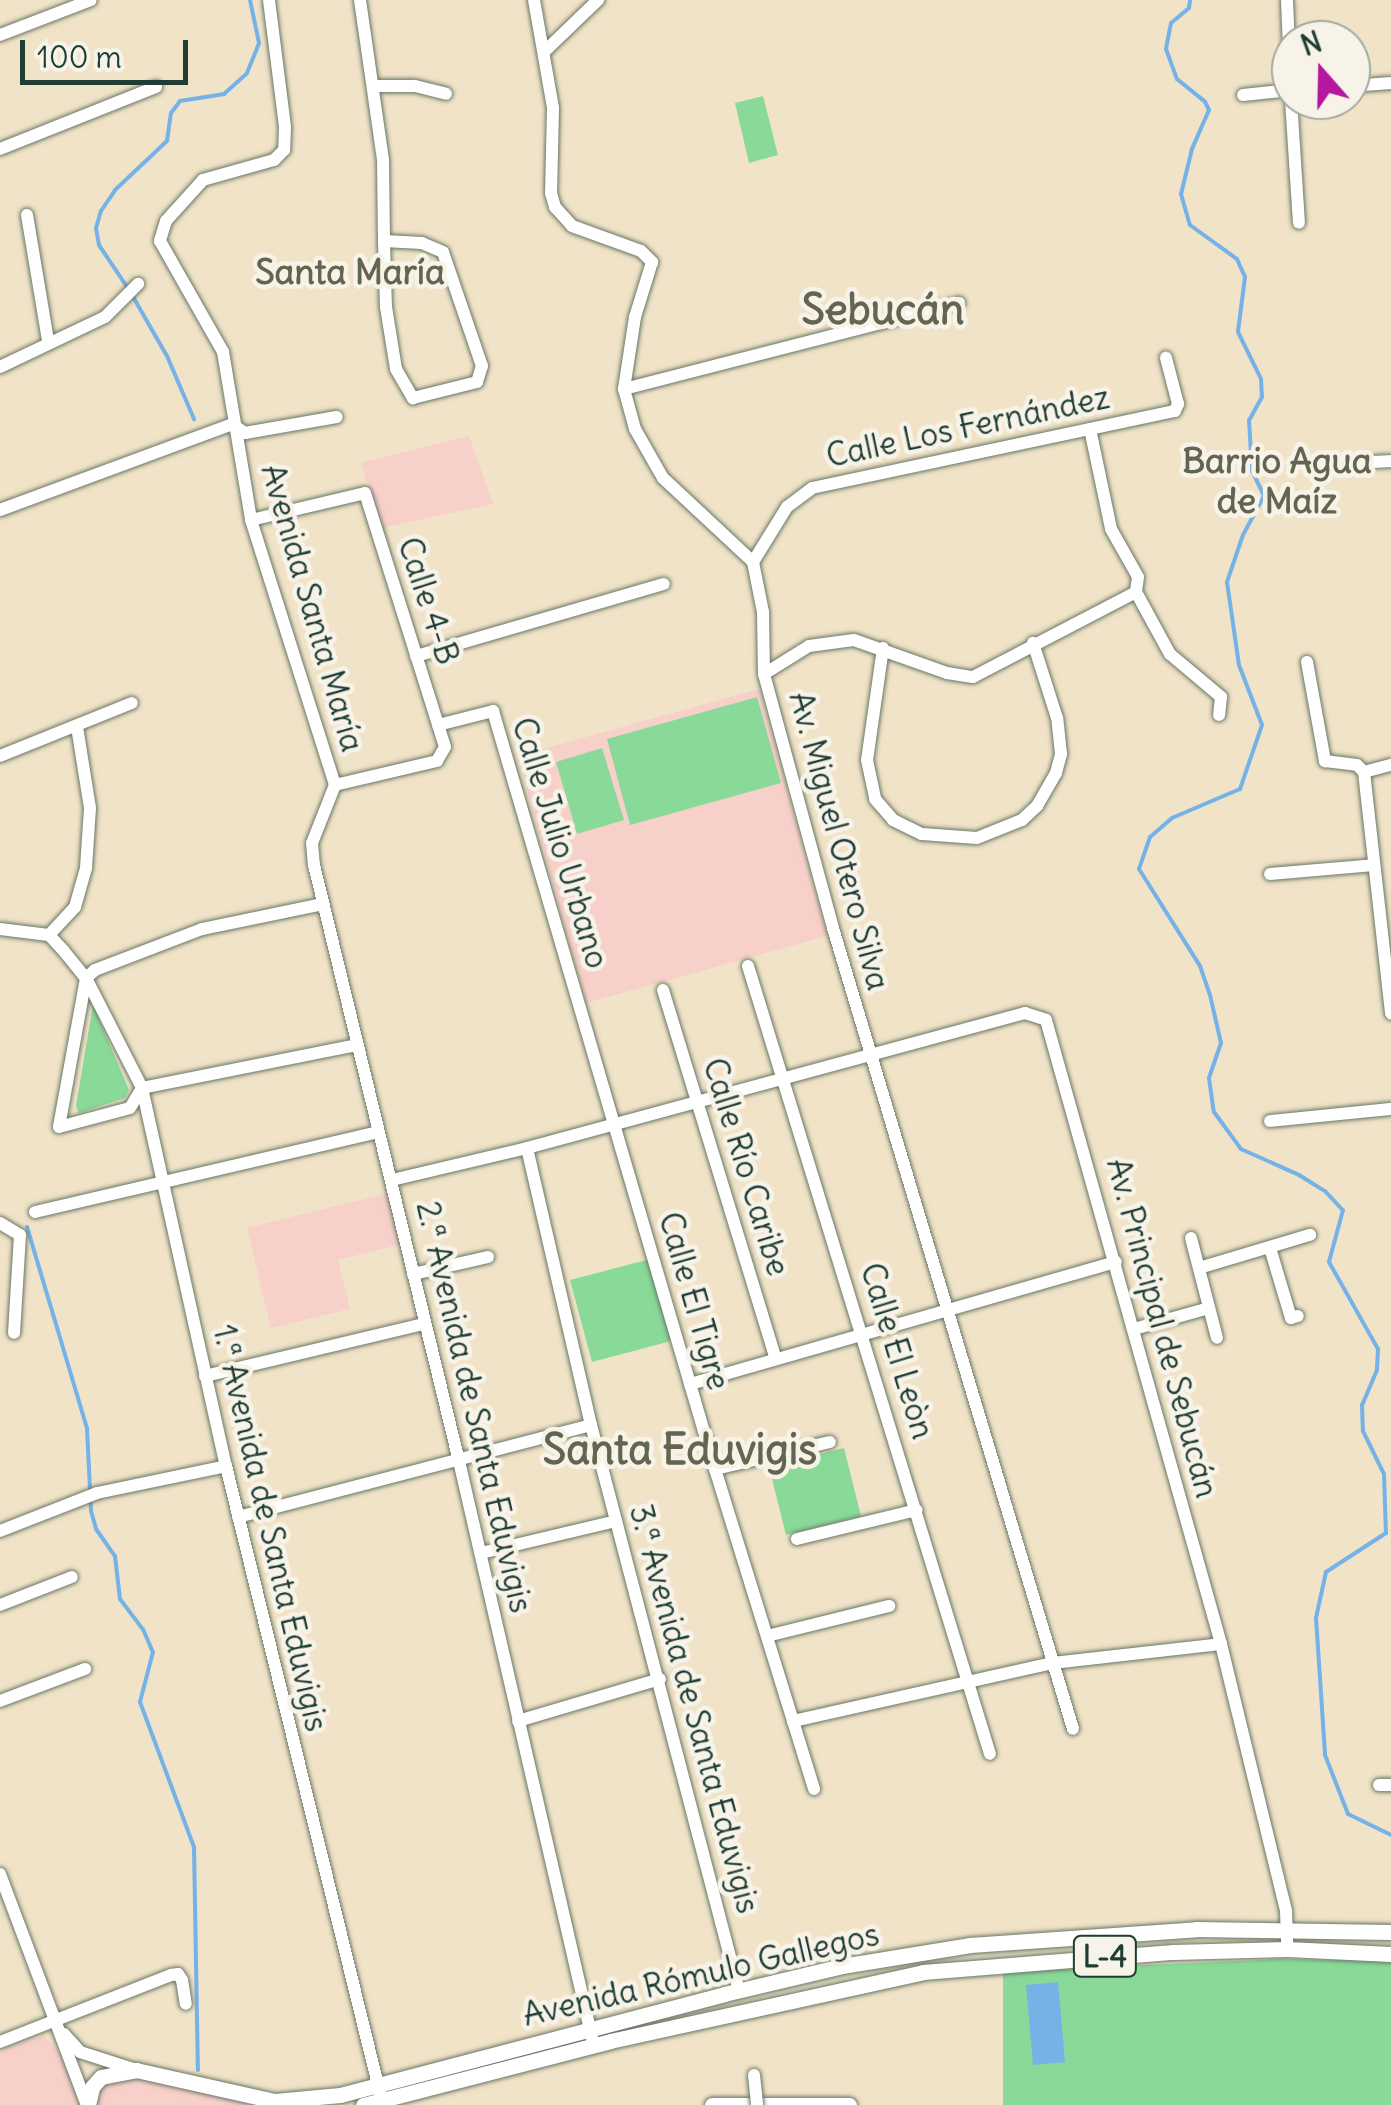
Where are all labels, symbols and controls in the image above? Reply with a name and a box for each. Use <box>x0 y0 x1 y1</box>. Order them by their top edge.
scale bar <box>25 20 192 82</box>
north arrow <box>1271 20 1371 120</box>
text: N <box>1296 23 1327 64</box>
text: 100 m <box>37 38 122 76</box>
district label: Santa María <box>255 250 445 292</box>
district label: Sebucán <box>802 284 964 334</box>
street label: Calle Los Fernández <box>823 378 1113 476</box>
district label: Barrio Agua de Maíz <box>1182 439 1372 521</box>
street label: Avenida Santa María <box>253 460 371 756</box>
street label: Calle 4-B <box>389 533 467 669</box>
street label: Av. Miguel Otero Silva <box>781 688 897 994</box>
street label: Calle Julio Urbano <box>504 713 616 973</box>
street label: Calle Río Caribe <box>695 1054 797 1280</box>
street label: Av. Principal de Sebucán <box>1098 1154 1226 1502</box>
street label: 2.ª Avenida de Santa Eduvigis <box>408 1198 540 1616</box>
street label: Calle El Tigre <box>650 1208 738 1394</box>
street label: Calle El Leòn <box>852 1258 942 1444</box>
street label: 1.ª Avenida de Santa Eduvigis <box>204 1321 336 1735</box>
district label: Santa Eduvigis <box>543 1424 817 1474</box>
street label: 3.ª Avenida de Santa Eduvigis <box>621 1500 767 1918</box>
street label: Avenida Rómulo Gallegos <box>519 1915 883 2035</box>
road number: L-4 <box>1072 1931 1138 1981</box>

